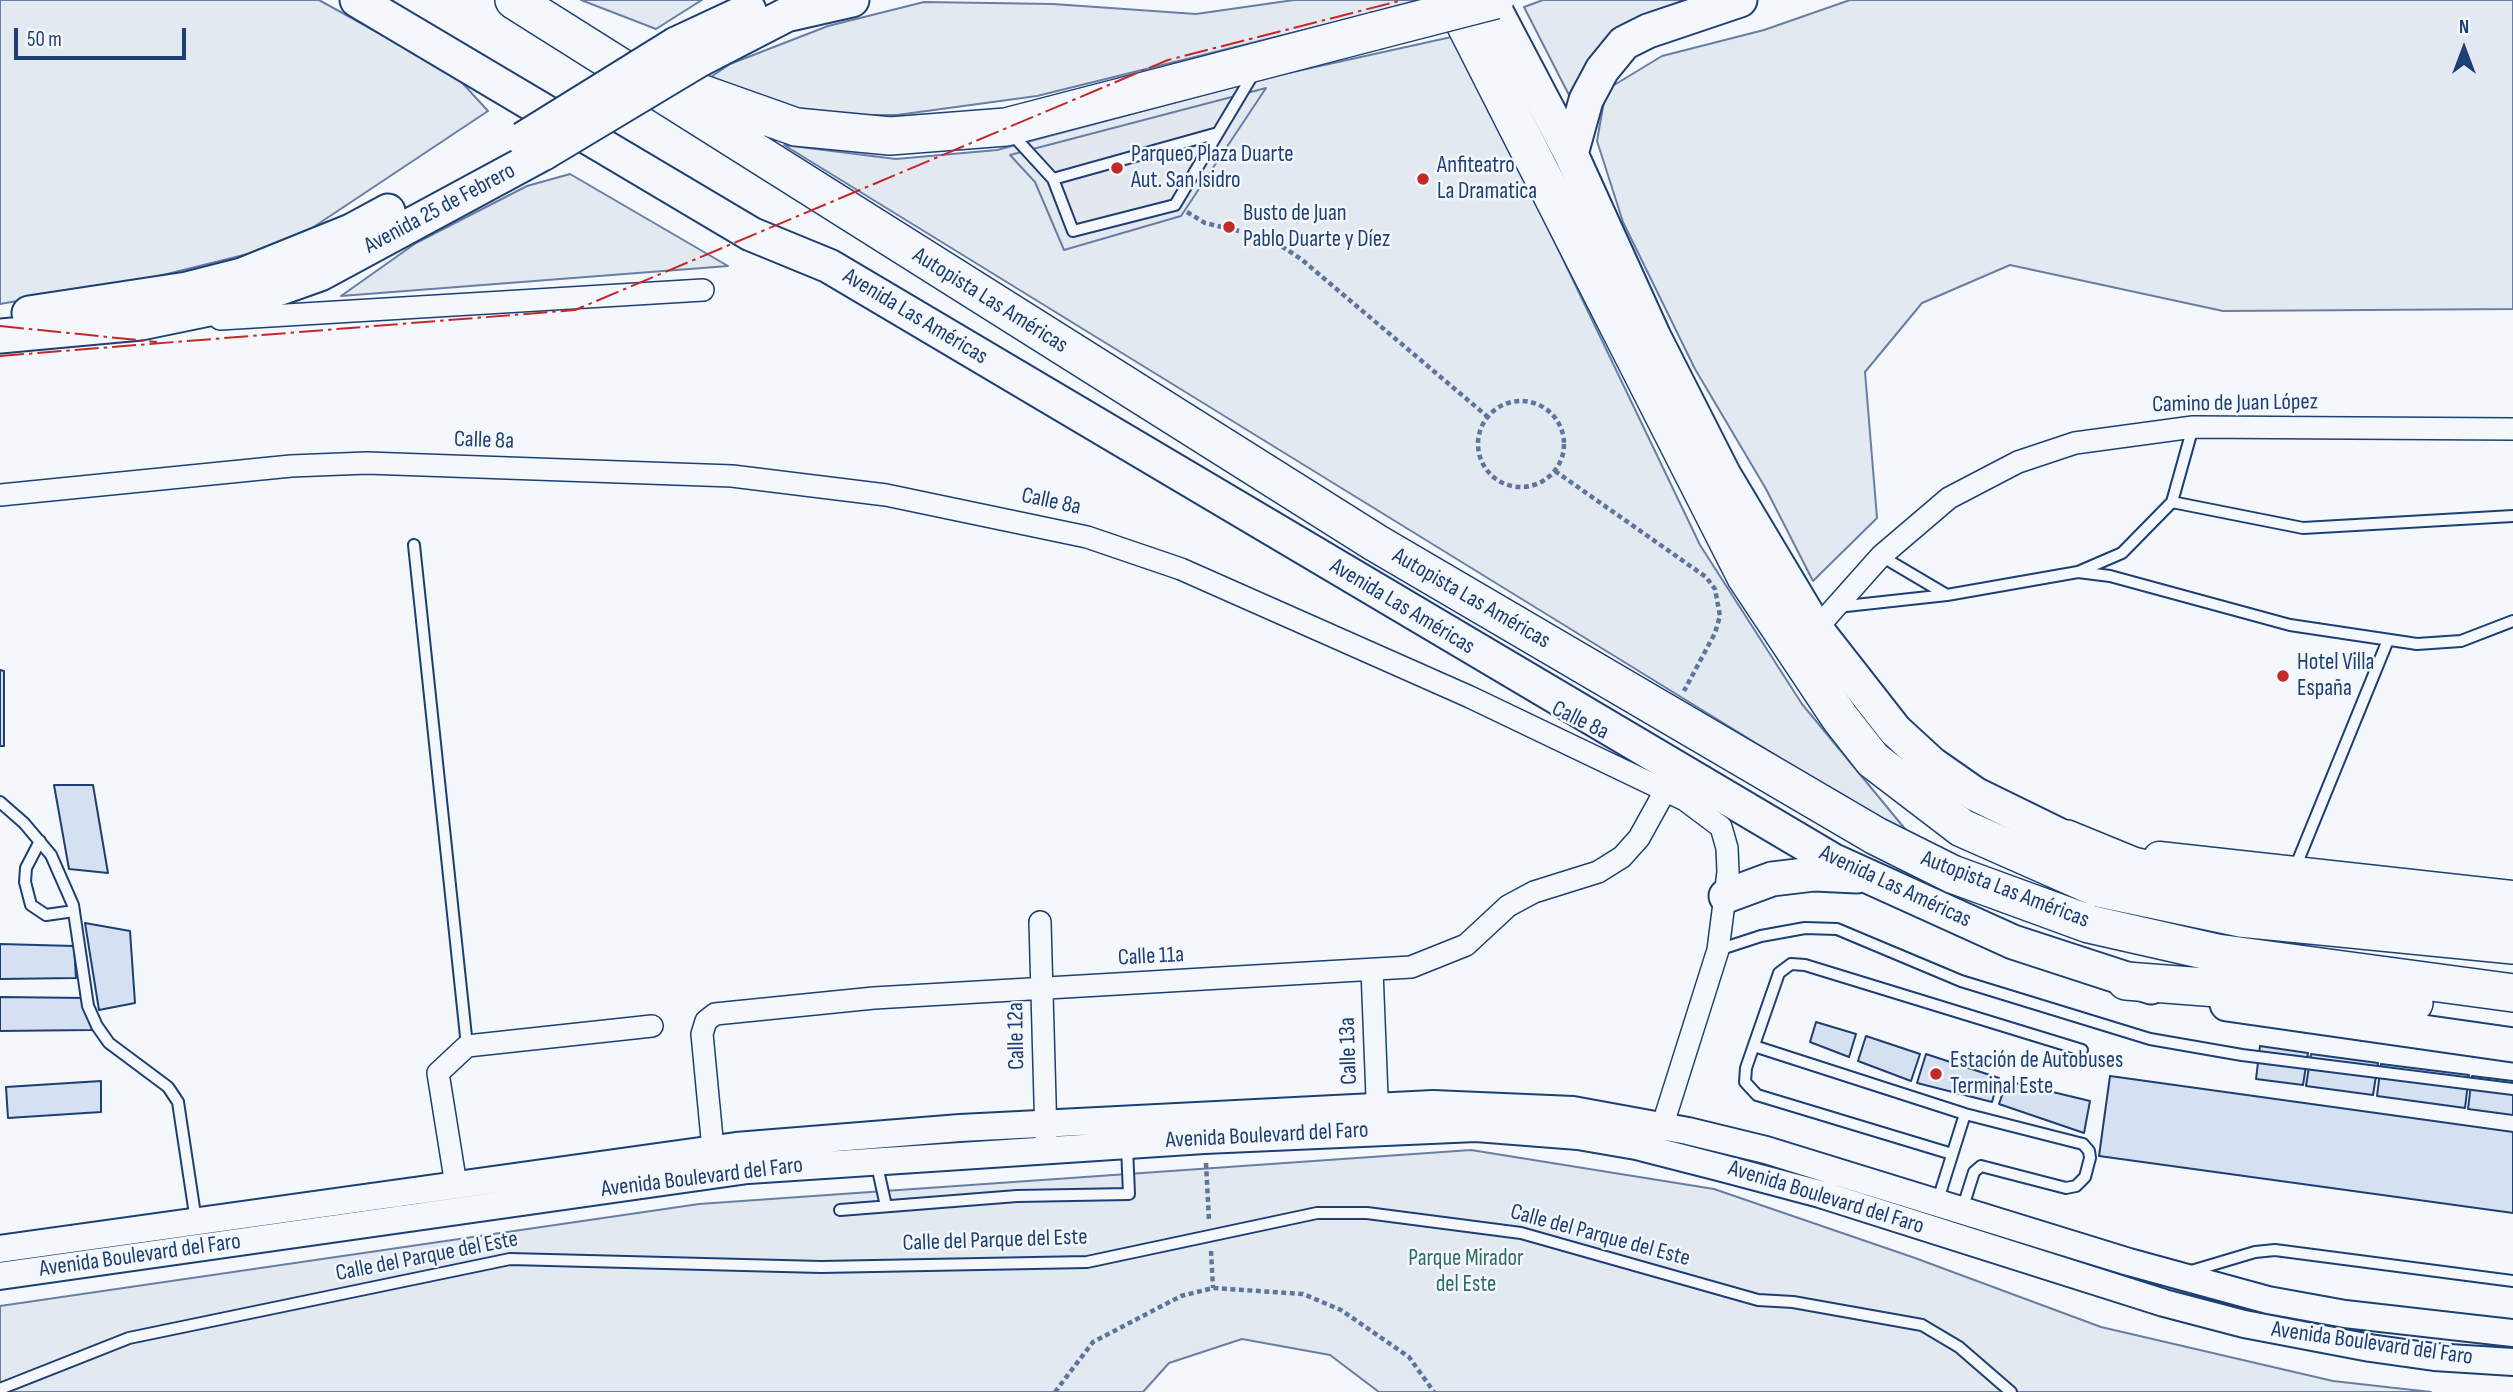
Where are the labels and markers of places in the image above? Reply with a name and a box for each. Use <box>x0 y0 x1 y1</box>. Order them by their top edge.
place label: Parqueo Plaza Duarte Aut. San Isidro <box>1131 141 1293 195</box>
place label: Anfiteatro La Dramatica <box>1437 152 1537 206</box>
marker: Parqueo Plaza Duarte Aut. San Isidro <box>1109 160 1125 176</box>
marker: Anfiteatro La Dramatica <box>1415 171 1431 187</box>
place label: Busto de Juan Pablo Duarte y Díez <box>1243 200 1390 254</box>
marker: Busto de Juan Pablo Duarte y Díez <box>1221 219 1237 235</box>
place label: Hotel Villa España <box>2297 649 2374 703</box>
marker: Hotel Villa España <box>2275 668 2291 684</box>
place label: Estación de Autobuses Terminal Este <box>1950 1047 2123 1101</box>
marker: Estación de Autobuses Terminal Este <box>1928 1066 1944 1082</box>

